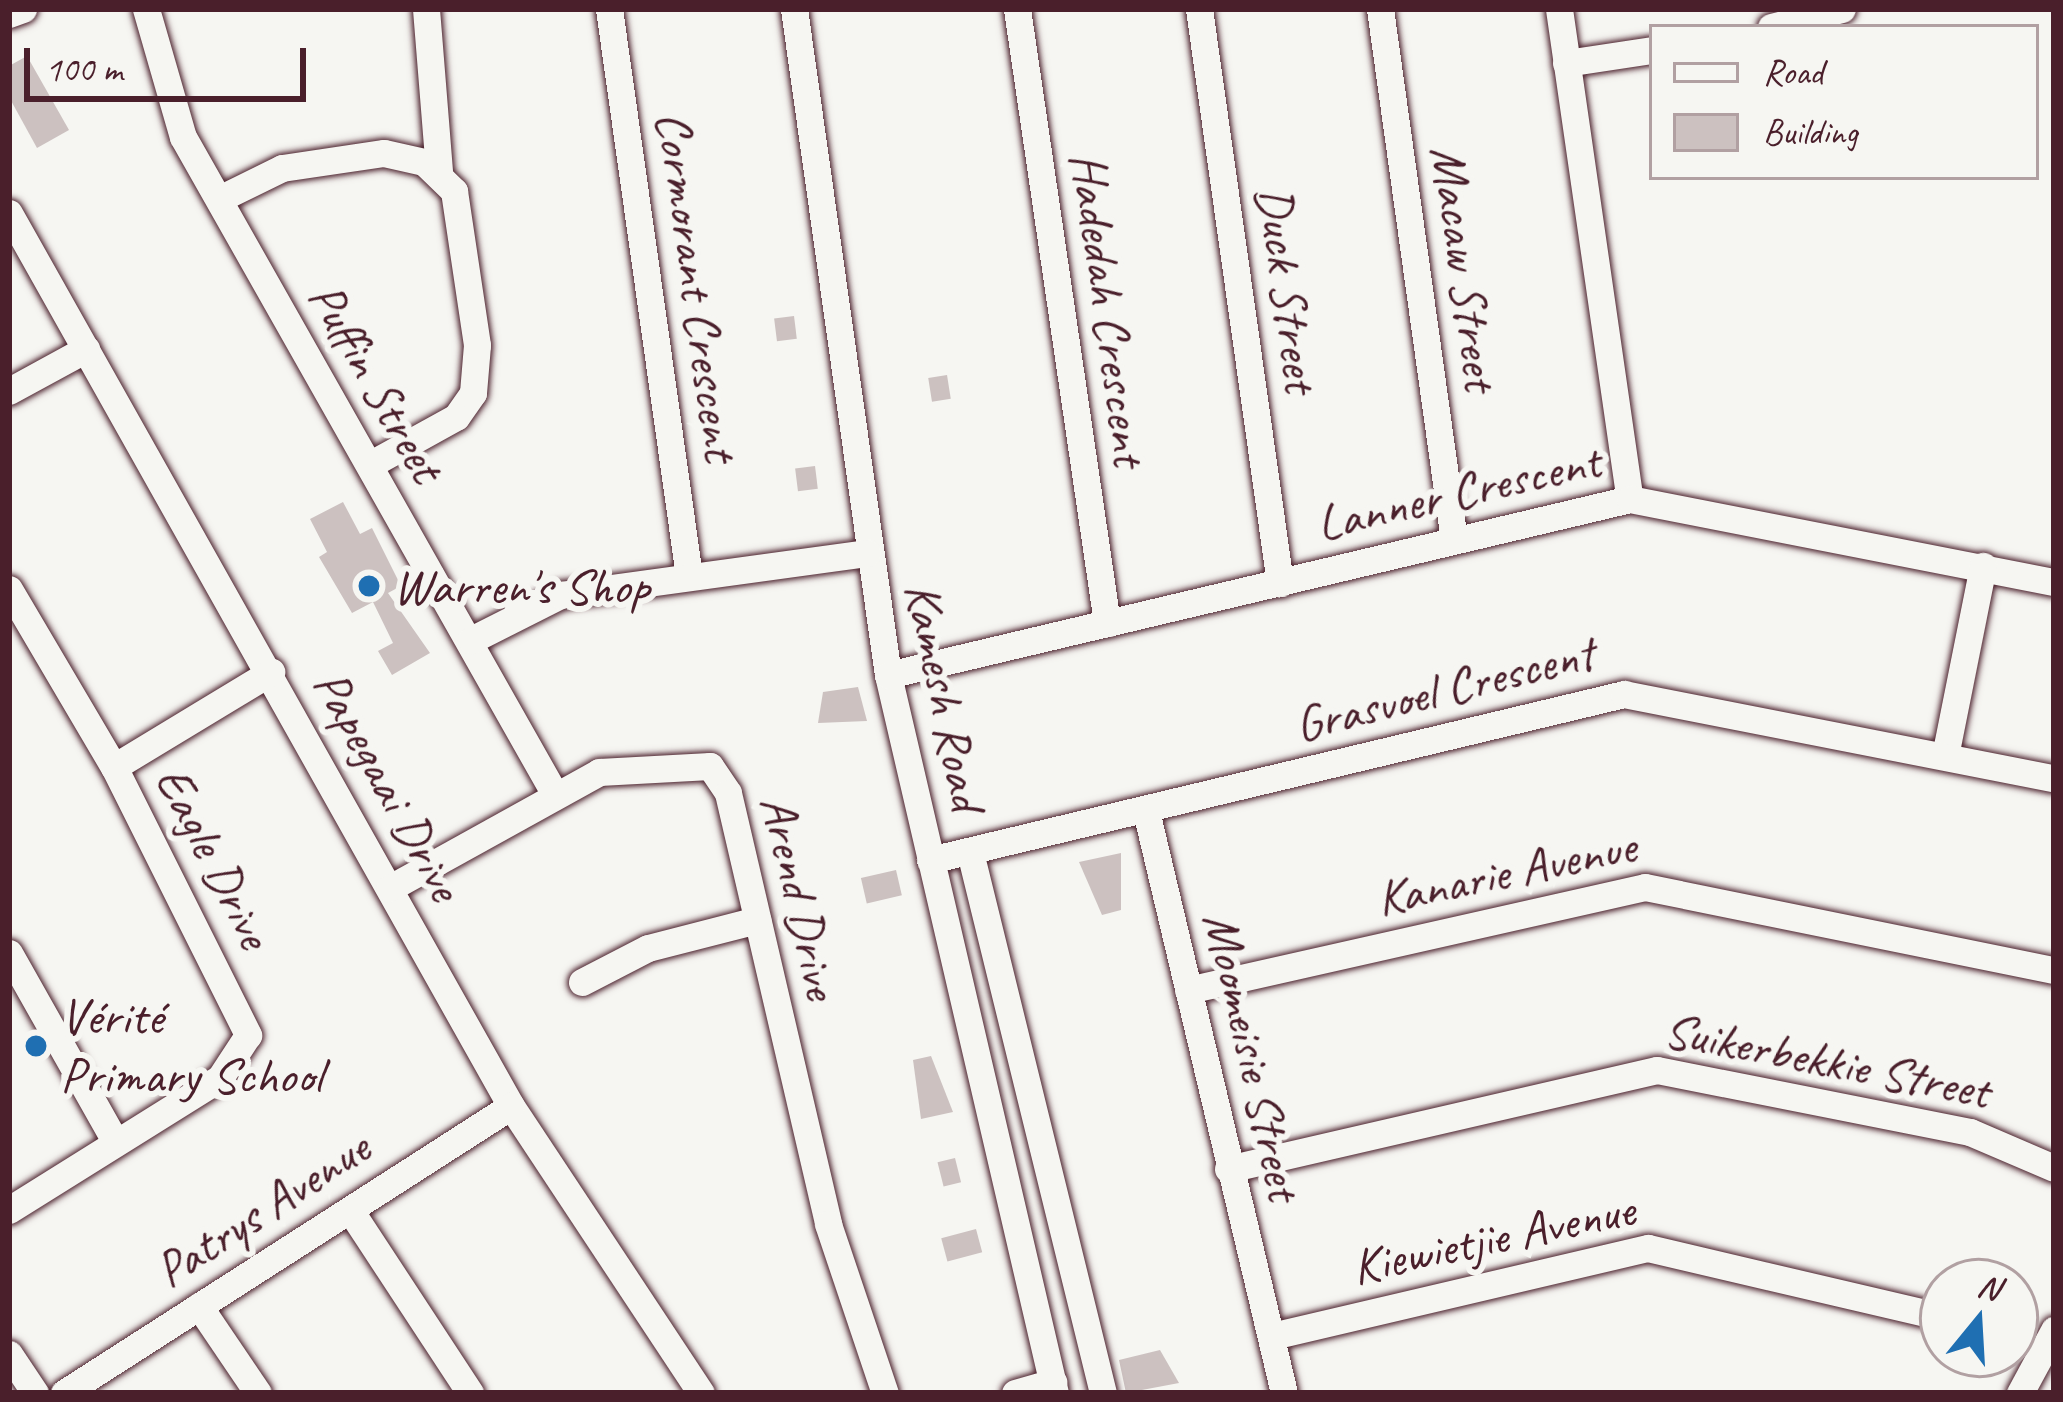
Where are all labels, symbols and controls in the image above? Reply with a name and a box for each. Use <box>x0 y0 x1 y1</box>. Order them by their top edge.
scale bar <box>30 24 312 98</box>
legend <box>1649 24 2039 180</box>
text: 100 m <box>45 46 122 92</box>
text: Road <box>1763 49 1823 95</box>
street label: Cormorant Crescent <box>642 107 752 465</box>
text: Building <box>1763 109 1858 155</box>
street label: Macaw Street <box>1417 141 1513 395</box>
street label: Hadedah Crescent <box>1057 148 1161 470</box>
street label: Duck Street <box>1243 182 1333 396</box>
street label: Puffin Street <box>294 271 458 493</box>
street label: Lanner Crescent <box>1310 430 1606 554</box>
place label: Warren's Shop <box>393 555 651 617</box>
marker: Warren's Shop <box>356 573 382 599</box>
street label: Kamesh Road <box>891 578 999 814</box>
street label: Grasvoel Crescent <box>1288 622 1600 756</box>
street label: Papegaai Drive <box>300 659 476 911</box>
street label: Eagle Drive <box>142 756 286 958</box>
street label: Arend Drive <box>747 789 853 1005</box>
street label: Kanarie Avenue <box>1371 815 1641 929</box>
street label: Moomeisie Street <box>1190 906 1316 1206</box>
place label: Vérité Primary School <box>60 986 321 1106</box>
street label: Suikerbekkie Street <box>1659 998 1995 1122</box>
marker: Vérité Primary School <box>23 1033 49 1059</box>
street label: Patrys Avenue <box>143 1117 381 1301</box>
street label: Kiewietjie Avenue <box>1346 1178 1640 1298</box>
north arrow <box>1919 1258 2039 1378</box>
text: N <box>1973 1263 2005 1310</box>

